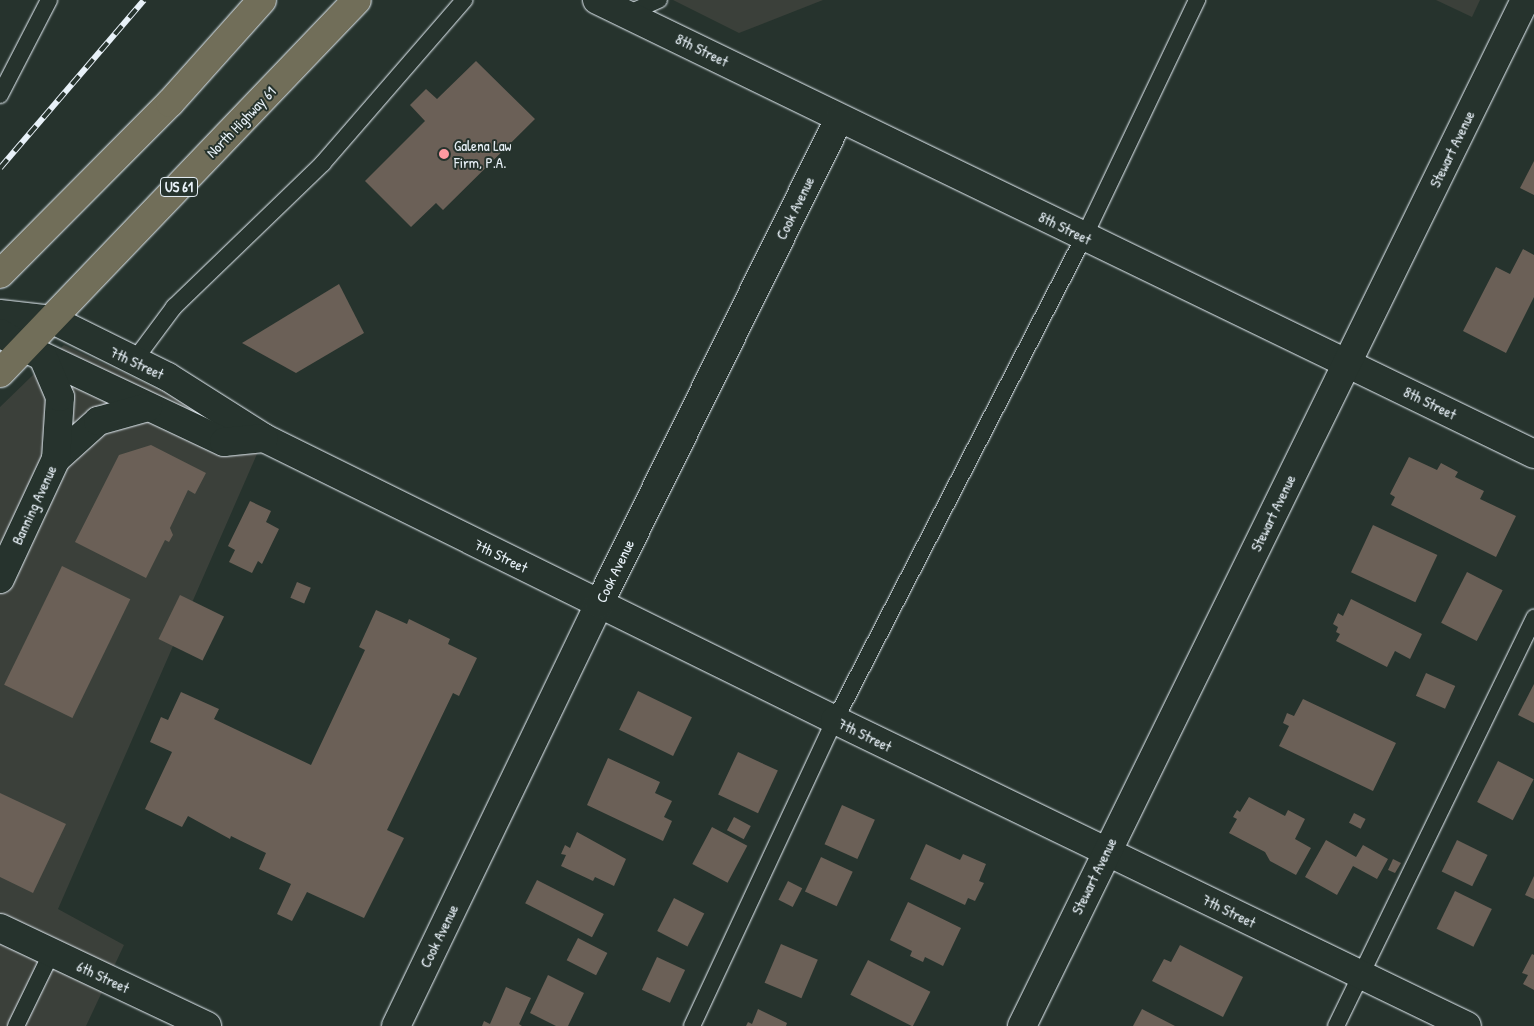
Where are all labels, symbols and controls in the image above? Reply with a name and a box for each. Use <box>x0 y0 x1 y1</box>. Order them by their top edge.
street label: 8th Street <box>673 30 731 70</box>
street label: North Highway 61 <box>203 83 279 161</box>
street label: Stewart Avenue <box>1426 108 1478 190</box>
place label: Galena Law Firm, P.A. <box>454 136 512 171</box>
marker: Galena Law Firm, P.A. <box>438 148 450 160</box>
street label: Cook Avenue <box>772 173 818 243</box>
road number: US 61 <box>159 176 199 198</box>
street label: 8th Street <box>1036 208 1094 248</box>
street label: 7th Street <box>107 343 167 383</box>
street label: 8th Street <box>1401 383 1459 423</box>
street label: Banning Avenue <box>8 463 60 547</box>
street label: Stewart Avenue <box>1247 472 1299 554</box>
street label: 7th Street <box>471 535 531 577</box>
street label: Cook Avenue <box>592 536 638 606</box>
street label: 7th Street <box>835 714 895 756</box>
street label: Stewart Avenue <box>1068 835 1120 917</box>
street label: 7th Street <box>1199 890 1259 932</box>
street label: Cook Avenue <box>416 901 462 971</box>
street label: 6th Street <box>74 957 132 997</box>

